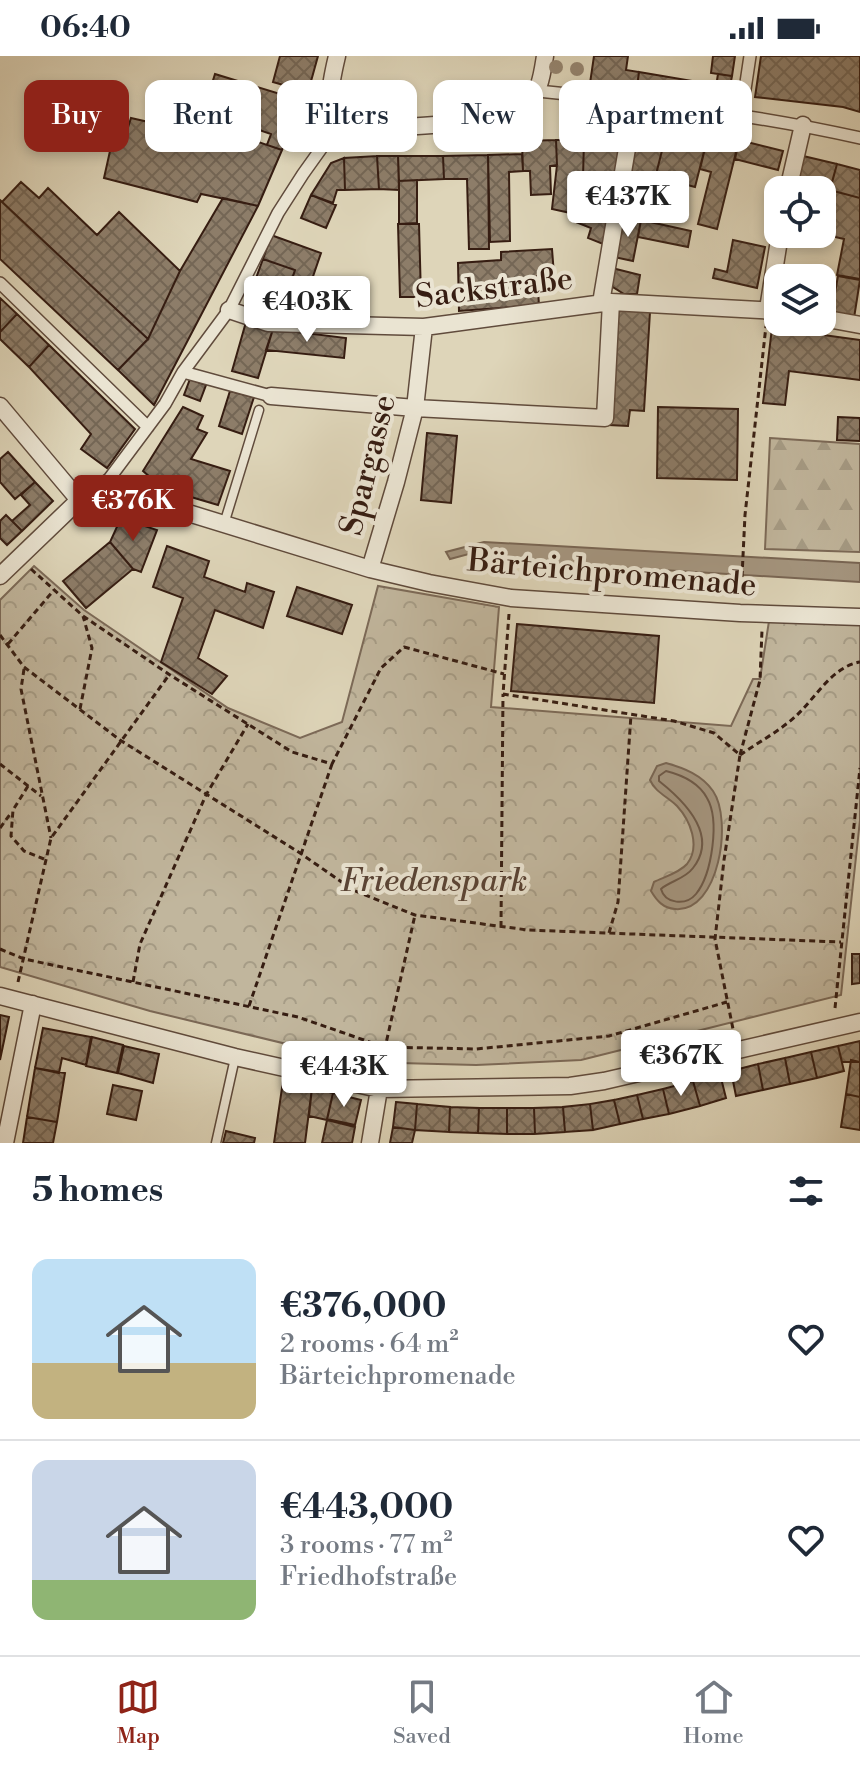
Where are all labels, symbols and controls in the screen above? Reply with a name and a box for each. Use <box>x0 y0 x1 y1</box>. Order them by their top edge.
text: 06:40 <box>40 9 131 47</box>
chip: Buy <box>24 80 129 152</box>
chip: Rent <box>145 80 261 152</box>
chip: Filters <box>277 80 417 152</box>
chip: New <box>433 80 543 152</box>
chip: Apartment <box>559 80 752 152</box>
pin: €437K <box>572 171 684 239</box>
map controls <box>764 176 836 336</box>
button: locate <box>764 176 836 248</box>
text: €437K <box>585 181 671 213</box>
street label: Sackstraße <box>413 259 575 317</box>
button: layers <box>764 264 836 336</box>
pin: €403K <box>251 276 363 344</box>
text: €403K <box>262 286 352 318</box>
street label: Spargasse <box>331 390 405 540</box>
pin: €376K <box>77 475 189 543</box>
text: €376K <box>91 485 175 517</box>
street label: Bärteichpromenade <box>465 540 758 606</box>
park label: Friedenspark <box>340 861 528 901</box>
pin: €367K <box>625 1030 737 1098</box>
text: €367K <box>639 1040 723 1072</box>
pin: €443K <box>288 1041 400 1109</box>
text: €443K <box>300 1051 388 1083</box>
icon: filters <box>784 1169 828 1213</box>
text: 5 homes <box>32 1170 163 1212</box>
text: €376,000 <box>280 1286 446 1328</box>
icon: home <box>96 1291 192 1387</box>
icon: heart <box>784 1317 828 1361</box>
text: 2 rooms · 64 m² <box>280 1328 459 1360</box>
text: Bärteichpromenade <box>280 1360 516 1392</box>
text: €443,000 <box>280 1487 453 1529</box>
icon: home <box>96 1492 192 1588</box>
icon: heart <box>784 1518 828 1562</box>
text: 3 rooms · 77 m² <box>280 1529 452 1561</box>
text: Friedhofstraße <box>280 1561 457 1593</box>
tab: Map <box>116 1675 160 1750</box>
tab: Saved <box>393 1675 451 1750</box>
tab: Home <box>683 1675 744 1750</box>

